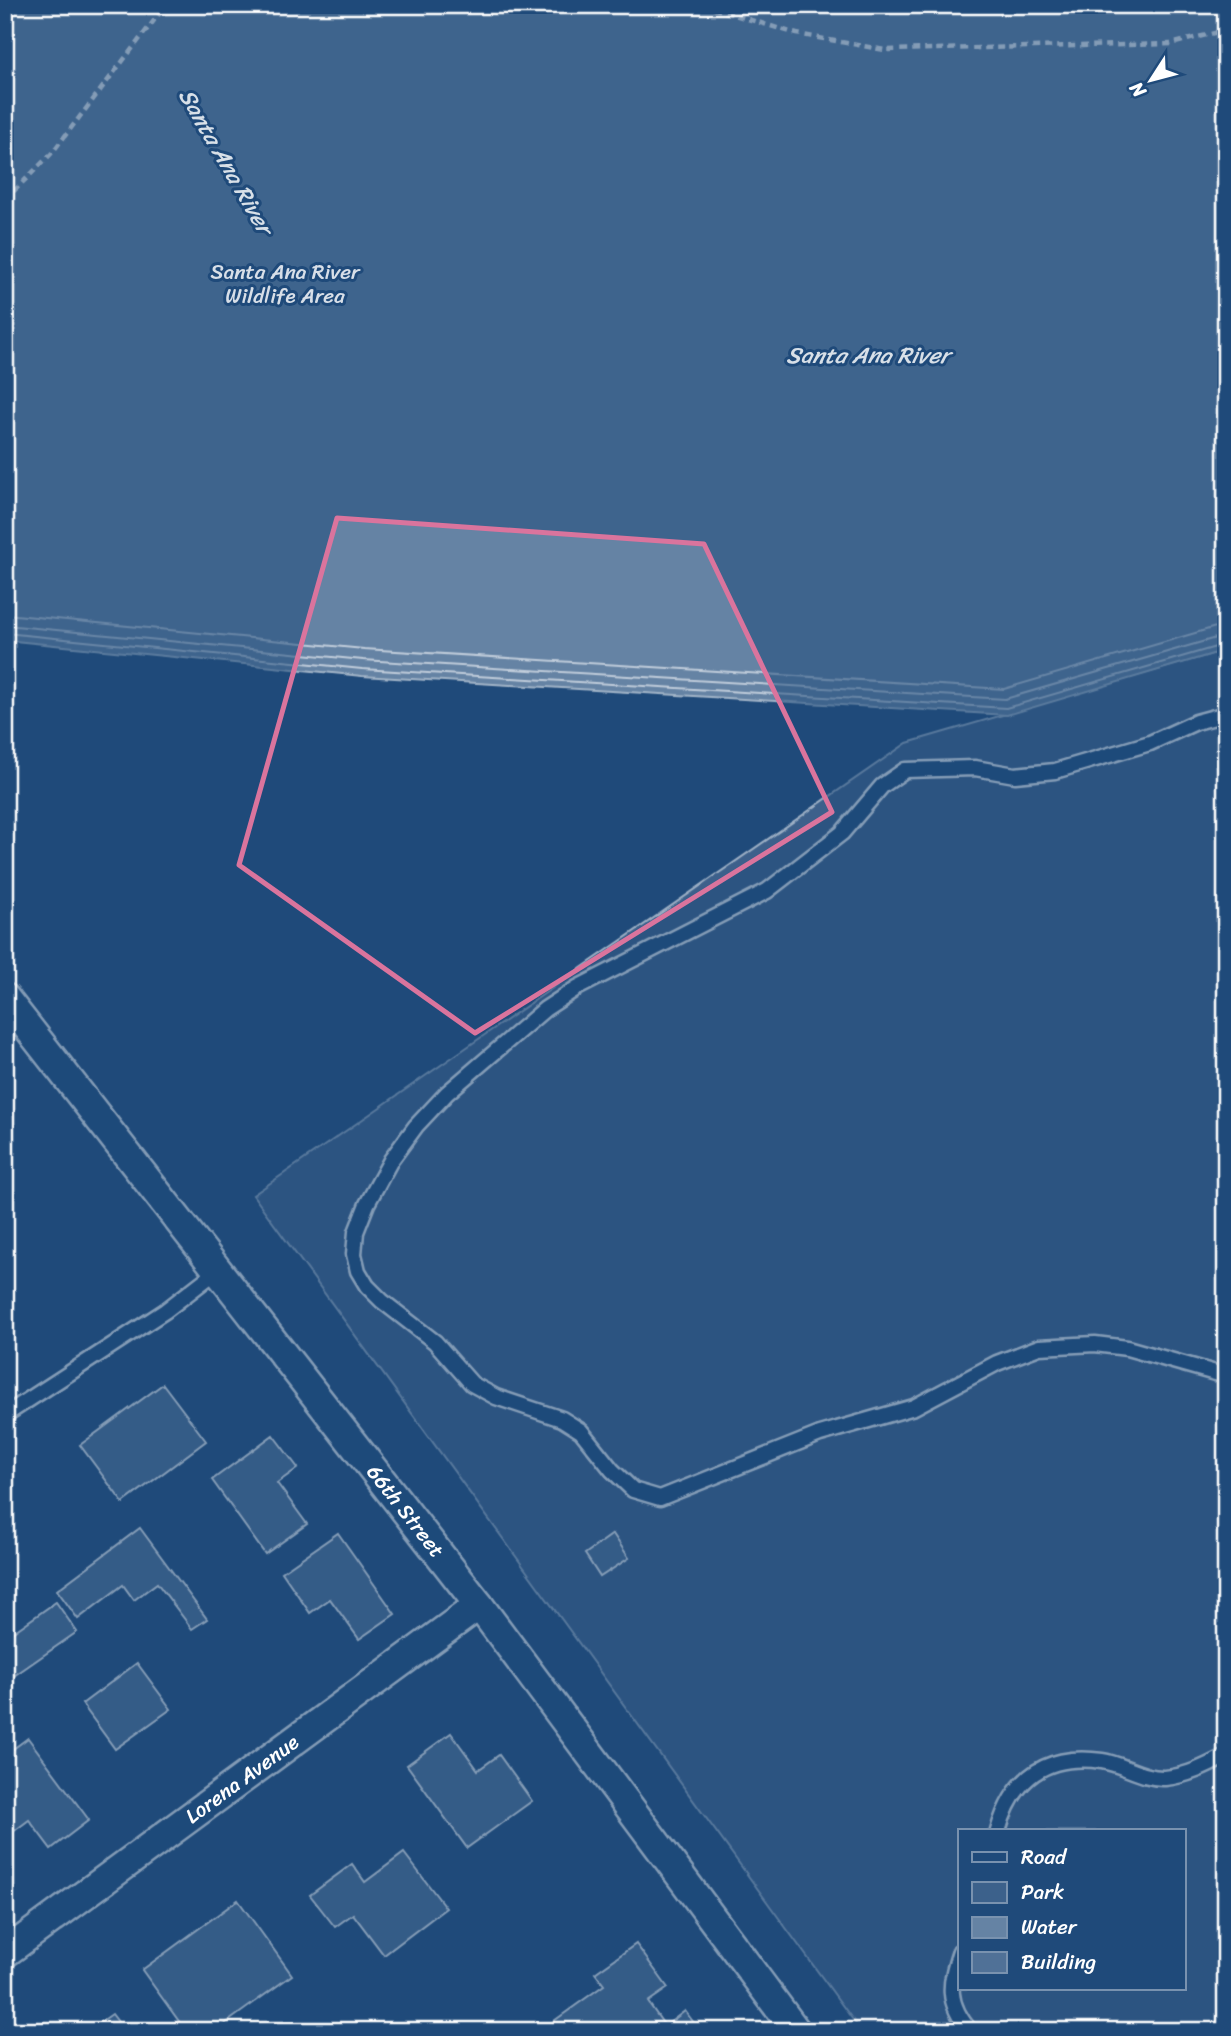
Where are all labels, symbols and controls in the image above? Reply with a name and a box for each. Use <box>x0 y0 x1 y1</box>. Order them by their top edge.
north arrow <box>1116 46 1186 116</box>
text: N <box>1120 74 1155 106</box>
water label: Santa Ana River <box>167 80 286 246</box>
park label: Santa Ana River Wildlife Area <box>210 253 361 315</box>
water label: Santa Ana River <box>786 335 954 376</box>
street label: 66th Street <box>357 1456 455 1566</box>
street label: Lorena Avenue <box>177 1724 307 1834</box>
legend <box>958 1829 1186 1990</box>
text: Road <box>1021 1838 1068 1876</box>
text: Park <box>1021 1873 1064 1911</box>
text: Water <box>1021 1908 1078 1946</box>
text: Building <box>1021 1943 1097 1981</box>

